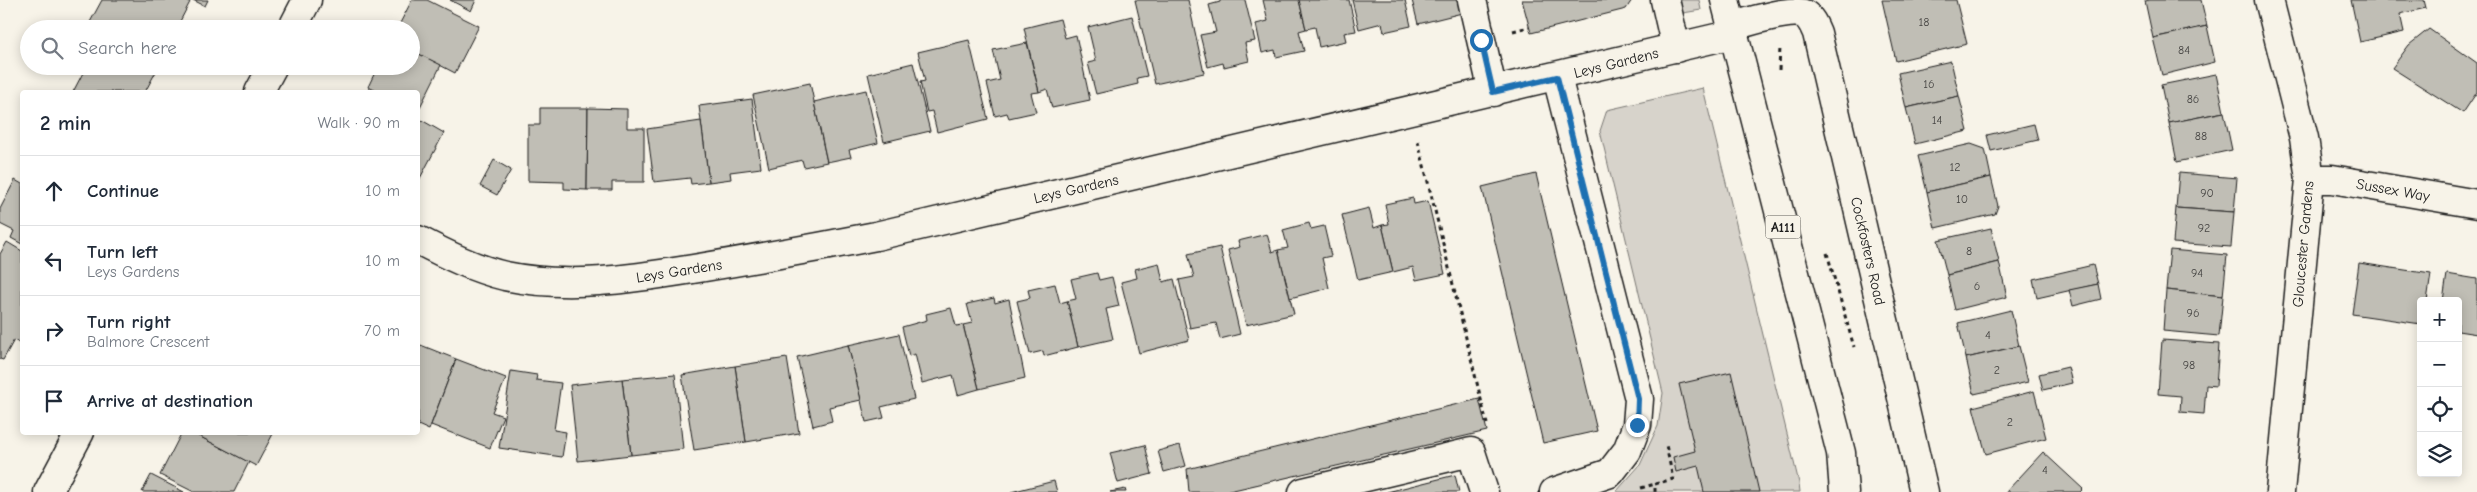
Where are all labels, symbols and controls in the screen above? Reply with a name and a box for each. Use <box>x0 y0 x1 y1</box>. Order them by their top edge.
house number: 18 <box>1919 15 1929 29</box>
search box <box>20 20 420 75</box>
route start <box>1470 29 1493 52</box>
icon: search <box>38 34 66 62</box>
text: Search here <box>78 37 177 59</box>
house number: 84 <box>2178 43 2190 57</box>
street label: Leys Gardens <box>1572 44 1660 82</box>
house number: 16 <box>1923 77 1935 91</box>
house number: 86 <box>2187 92 2199 106</box>
text: 2 min <box>40 111 91 135</box>
house number: 14 <box>1932 113 1942 127</box>
text: Walk · 90 m <box>317 114 400 132</box>
house number: 88 <box>2195 129 2207 143</box>
house number: 12 <box>1949 160 1961 174</box>
street label: Leys Gardens <box>1032 170 1120 208</box>
street label: Sussex Way <box>2355 175 2431 205</box>
icon: ahead <box>40 177 68 205</box>
text: Continue <box>87 180 159 202</box>
street label: Gloucester Gardens <box>2289 180 2317 308</box>
text: 10 m <box>365 182 400 200</box>
house number: 90 <box>2200 186 2214 200</box>
house number: 10 <box>1956 192 1968 206</box>
street label: Cockfosters Road <box>1847 195 1889 307</box>
road number: A111 <box>1766 216 1800 238</box>
house number: 92 <box>2198 221 2210 235</box>
text: Turn left <box>87 241 158 263</box>
house number: 8 <box>1966 244 1972 258</box>
icon: left <box>40 247 68 275</box>
text: 10 m <box>365 252 400 270</box>
street label: Leys Gardens <box>635 255 723 287</box>
text: Leys Gardens <box>87 263 179 281</box>
house number: 94 <box>2191 266 2203 280</box>
house number: 6 <box>1974 279 1980 293</box>
map controls <box>2417 297 2462 477</box>
button: + <box>2417 297 2462 342</box>
house number: 96 <box>2187 306 2199 320</box>
text: Turn right <box>87 311 171 333</box>
icon: right <box>40 317 68 345</box>
text: 70 m <box>364 322 400 340</box>
house number: 4 <box>1985 328 1991 342</box>
text: Balmore Crescent <box>87 333 209 351</box>
button: − <box>2417 342 2462 387</box>
house number: 98 <box>2183 358 2195 372</box>
house number: 2 <box>1994 363 2000 377</box>
icon: arrive <box>40 387 68 415</box>
button: locate <box>2417 387 2462 432</box>
text: Arrive at destination <box>87 390 253 412</box>
route end <box>1626 414 1649 437</box>
house number: 2 <box>2007 415 2013 429</box>
button: layers <box>2417 432 2462 477</box>
house number: 4 <box>2042 463 2048 477</box>

